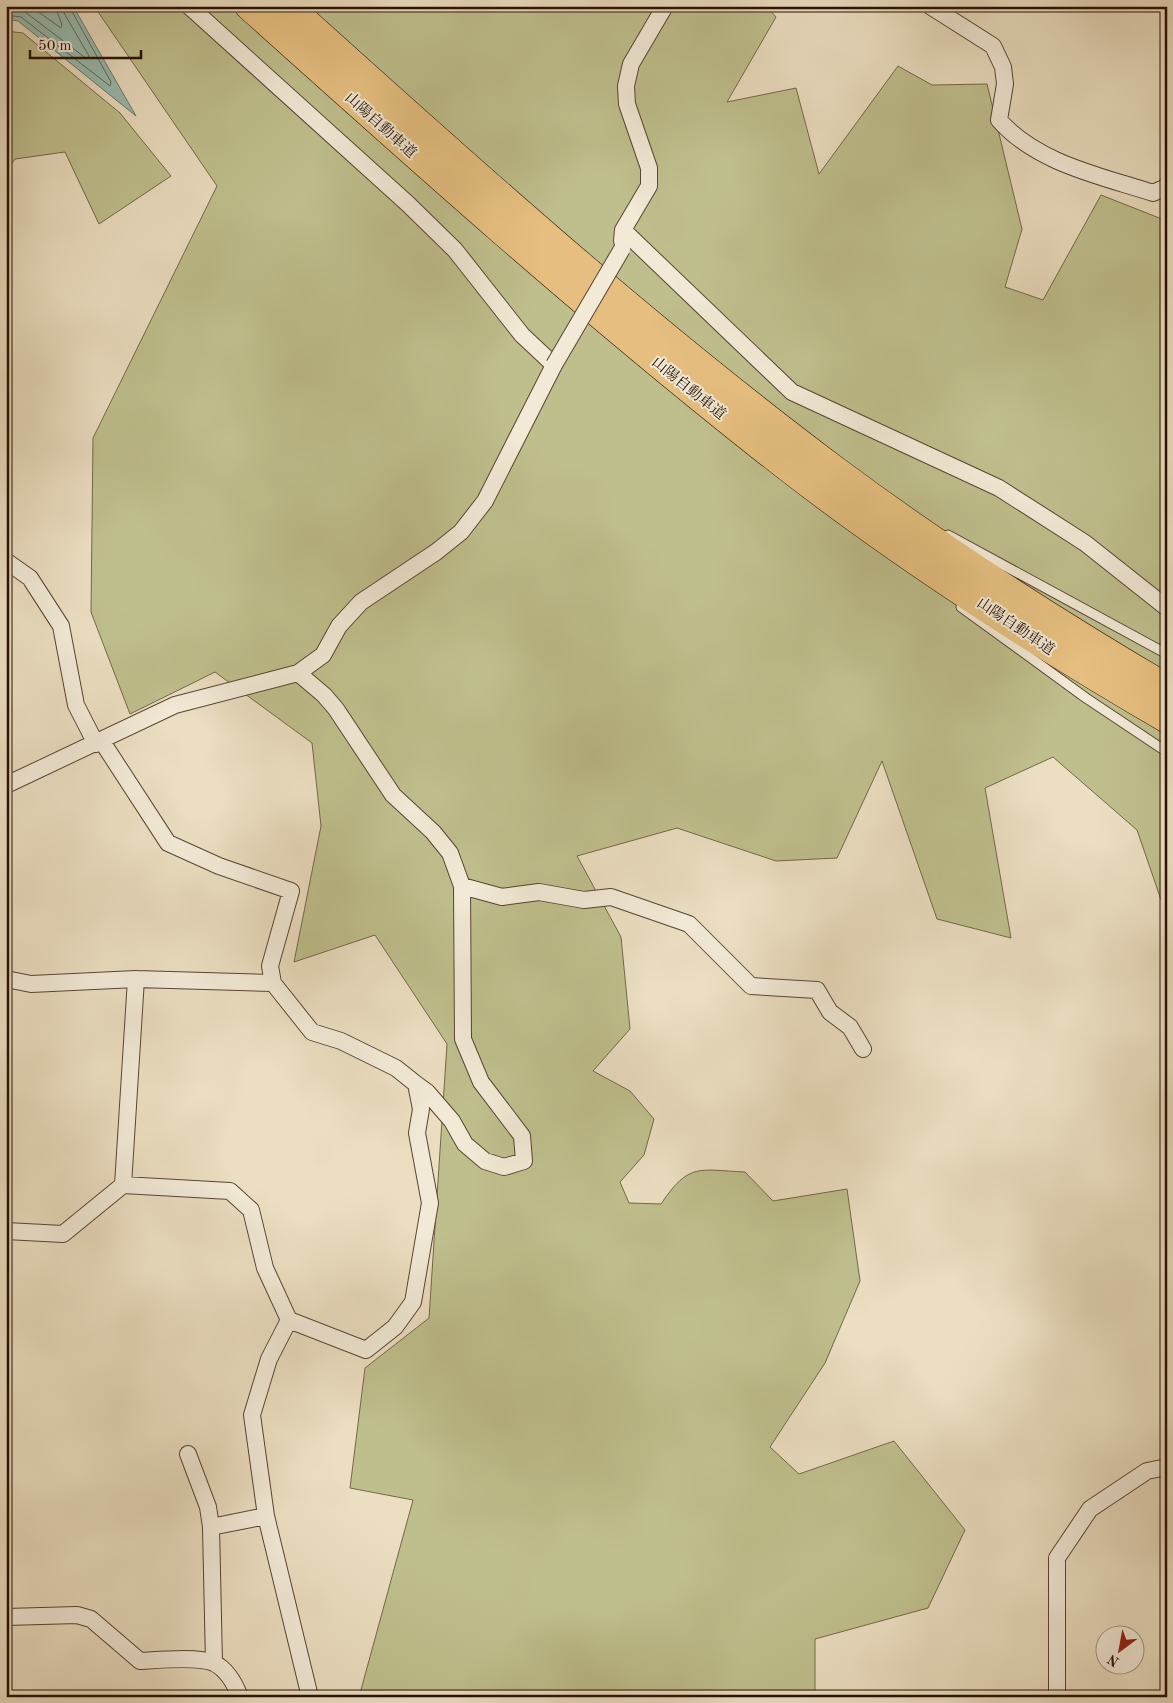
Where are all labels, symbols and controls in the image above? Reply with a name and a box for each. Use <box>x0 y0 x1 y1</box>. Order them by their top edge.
scale bar <box>30 28 141 60</box>
text: 50 m <box>38 39 72 54</box>
street label: 山陽自動車道 <box>342 89 420 162</box>
street label: 山陽自動車道 <box>648 353 729 423</box>
street label: 山陽自動車道 <box>974 594 1058 659</box>
north arrow <box>1096 1626 1146 1676</box>
text: N <box>1105 1651 1122 1669</box>

